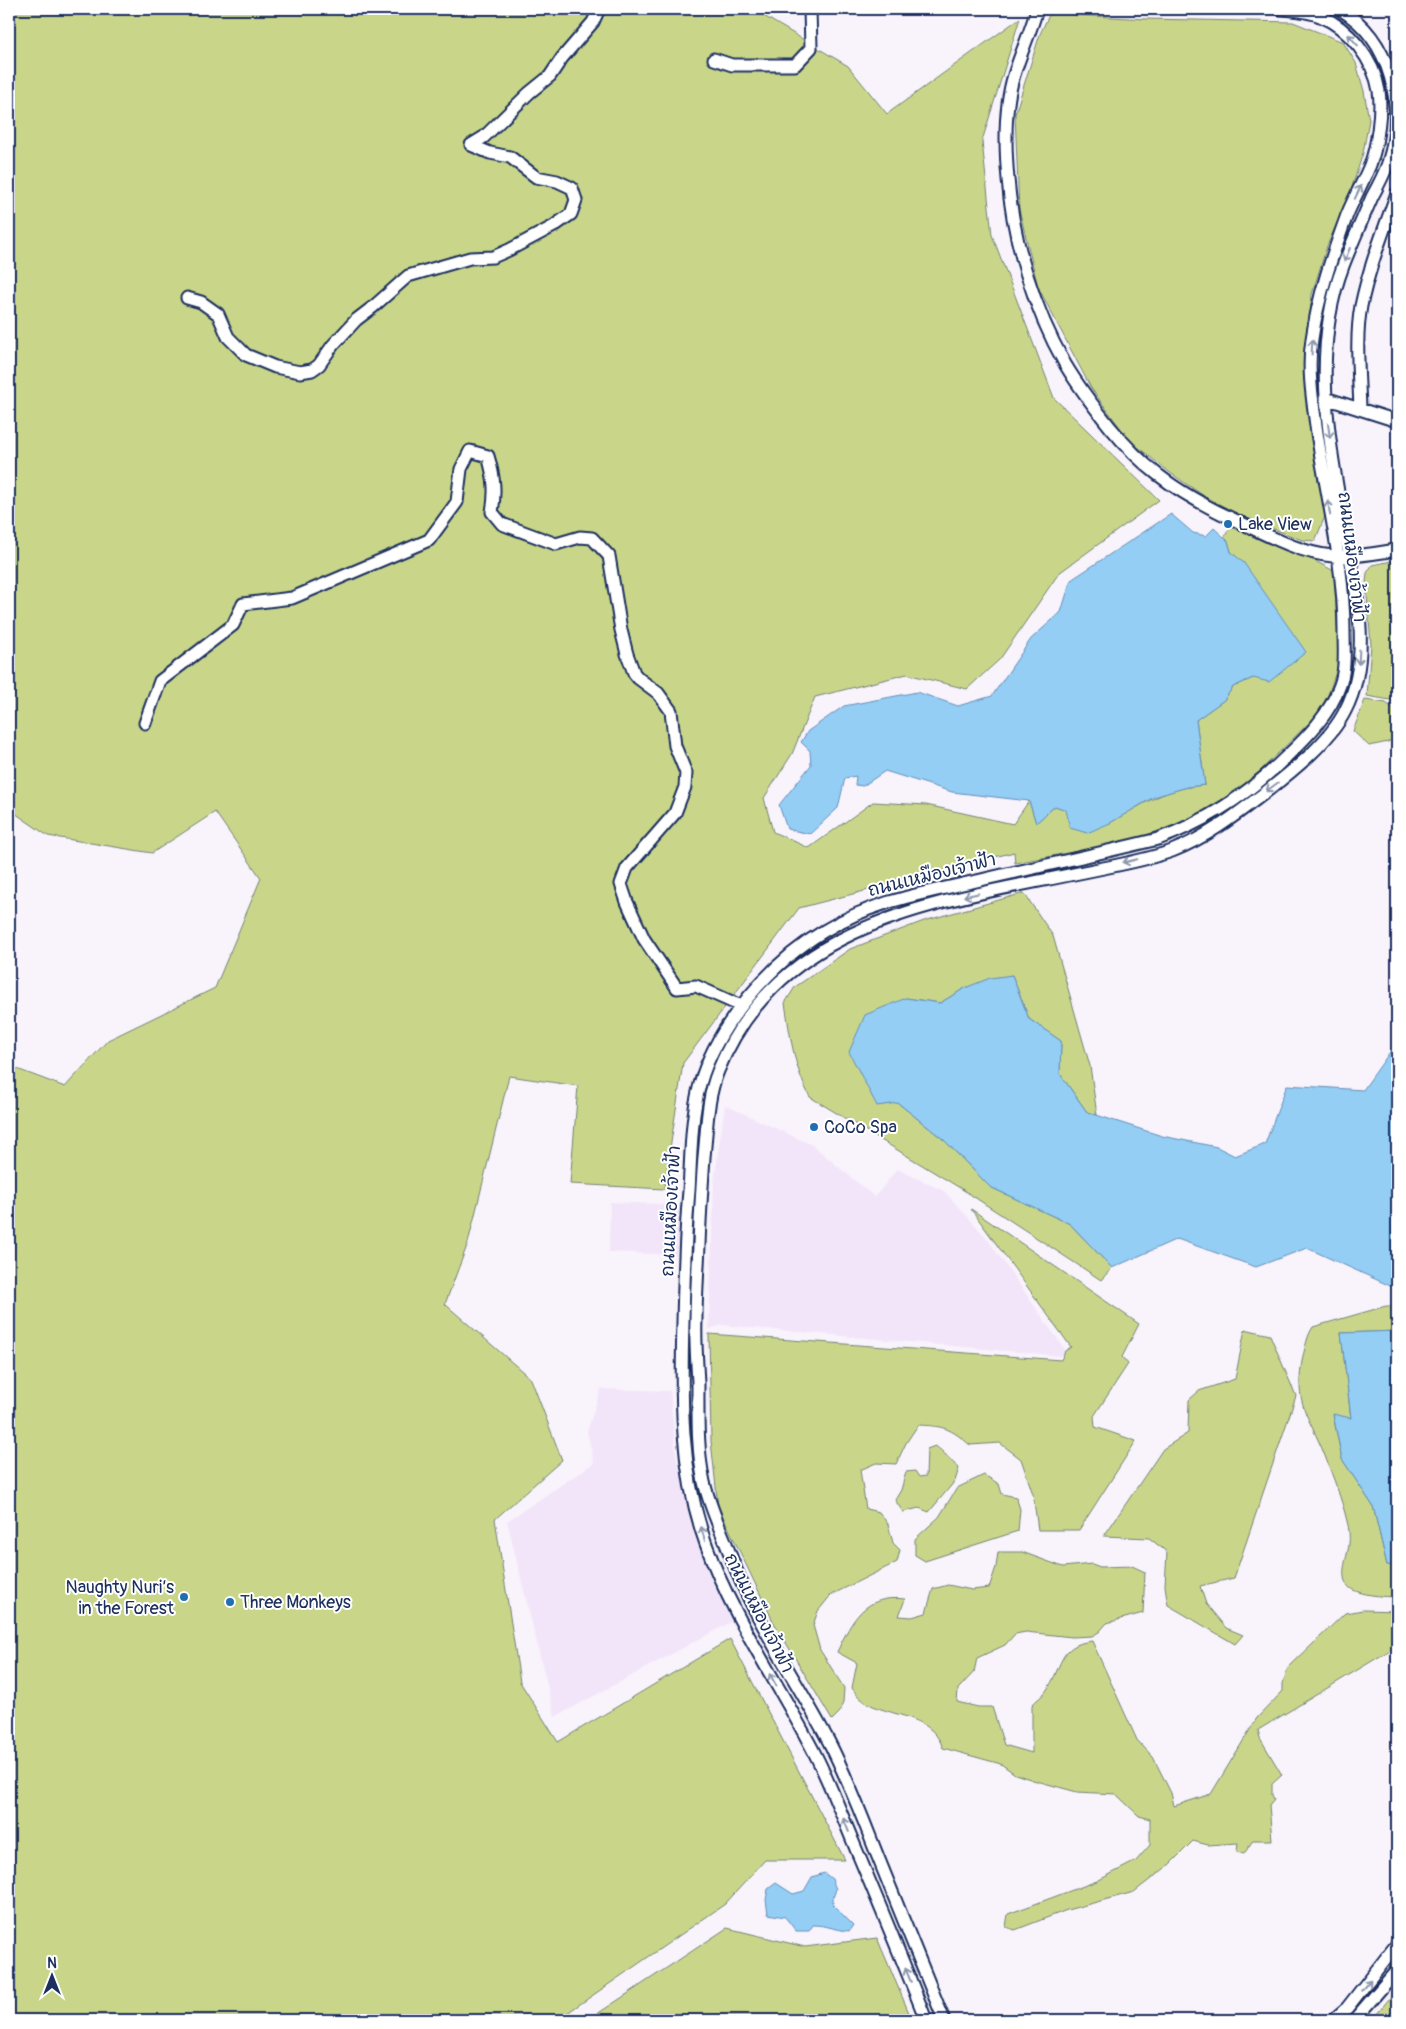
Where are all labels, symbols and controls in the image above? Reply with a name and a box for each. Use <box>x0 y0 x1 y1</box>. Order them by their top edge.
one-way arrow <box>1347 34 1359 47</box>
one-way arrow <box>1353 185 1363 200</box>
one-way arrow <box>1342 247 1351 262</box>
one-way arrow <box>1307 339 1316 355</box>
one-way arrow <box>1324 423 1334 439</box>
street label: ถนนเหมืองเจ้าฟ้า <box>1333 490 1373 624</box>
one-way arrow <box>1323 500 1333 516</box>
place label: Lake View <box>1238 513 1312 536</box>
marker: Lake View <box>1222 518 1234 530</box>
one-way arrow <box>1355 649 1364 665</box>
one-way arrow <box>1265 782 1279 792</box>
street label: ถนนเหมืองเจ้าฟ้า <box>865 846 999 902</box>
one-way arrow <box>1123 857 1139 866</box>
one-way arrow <box>964 891 980 900</box>
place label: CoCo Spa <box>824 1116 897 1139</box>
marker: CoCo Spa <box>808 1121 820 1133</box>
street label: ถนนเหมืองเจ้าฟ้า <box>654 1145 686 1277</box>
one-way arrow <box>697 1526 707 1542</box>
street label: ถนนเหมืองเจ้าฟ้า <box>719 1548 801 1677</box>
place label: Naughty Nuri’s in the Forest <box>66 1576 175 1620</box>
marker: Naughty Nuri’s in the Forest <box>178 1591 190 1603</box>
place label: Three Monkeys <box>240 1591 351 1614</box>
marker: Three Monkeys <box>224 1596 236 1608</box>
one-way arrow <box>768 1672 778 1687</box>
one-way arrow <box>841 1818 850 1833</box>
north arrow <box>28 1952 78 2002</box>
text: N <box>47 1955 57 1972</box>
one-way arrow <box>903 1968 913 1983</box>
one-way arrow <box>1361 1979 1372 1992</box>

